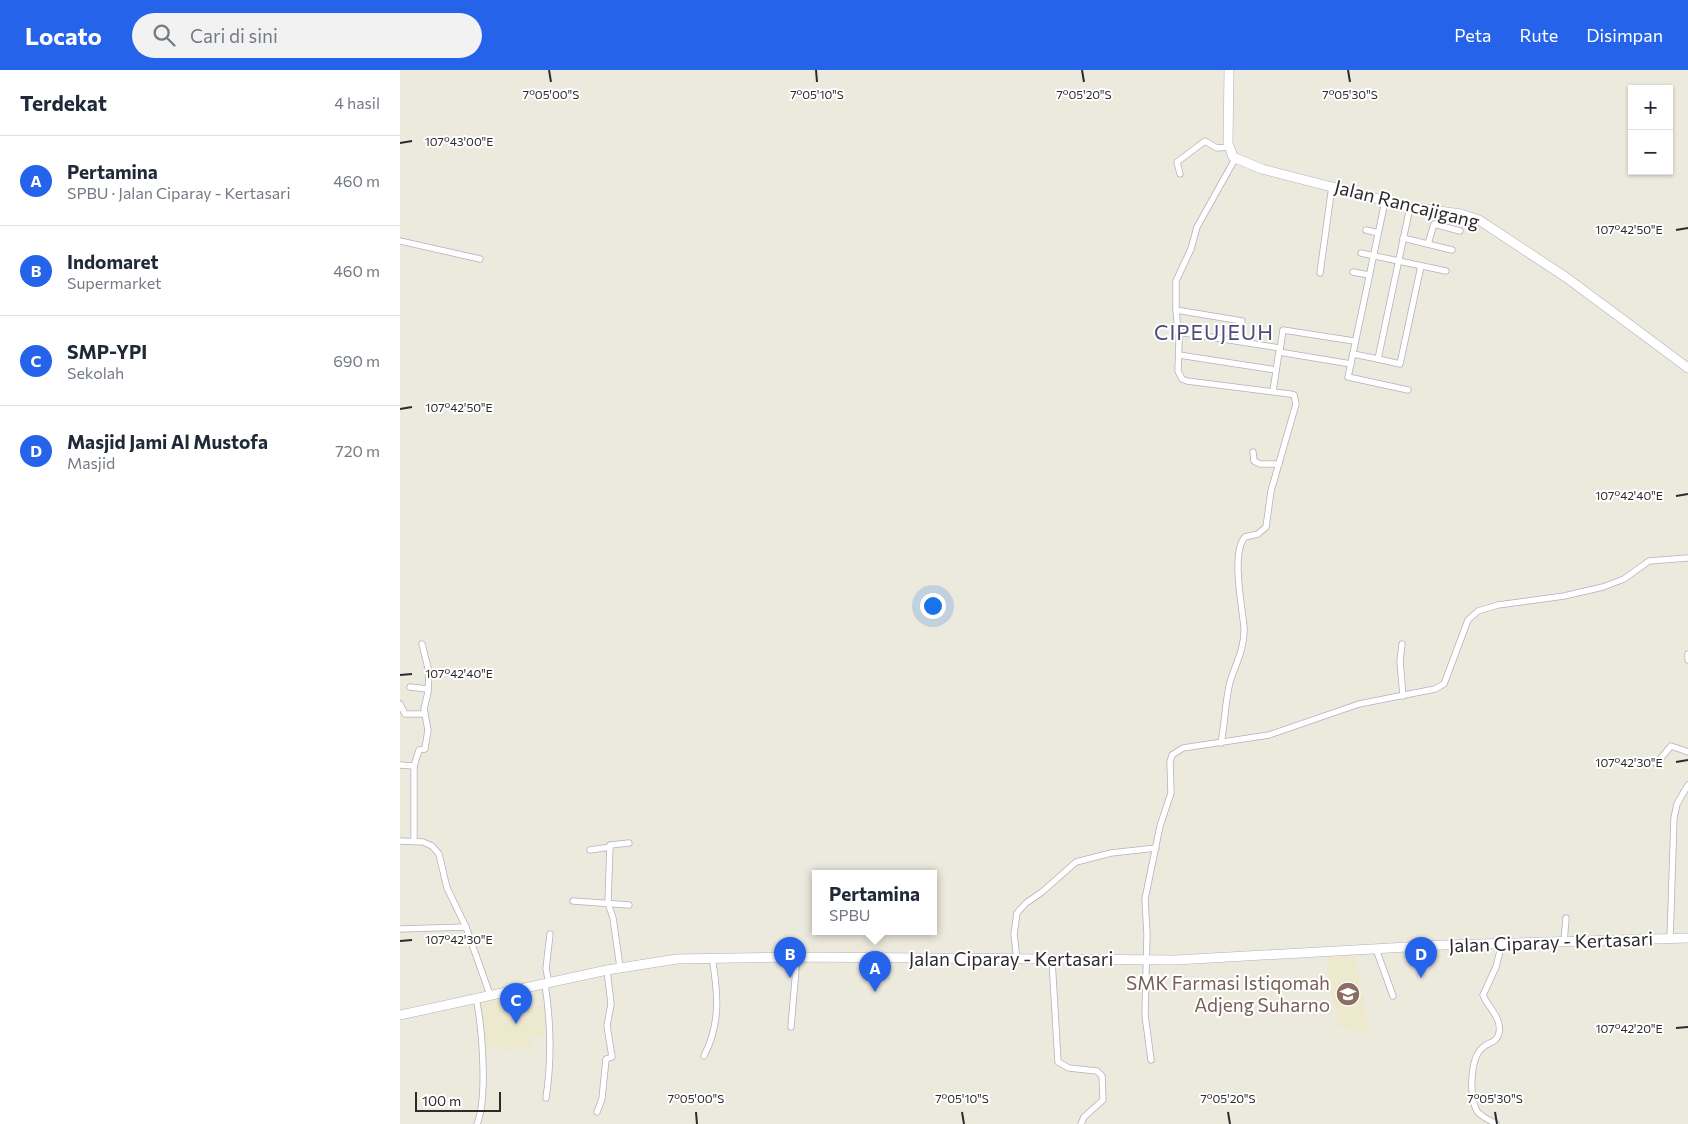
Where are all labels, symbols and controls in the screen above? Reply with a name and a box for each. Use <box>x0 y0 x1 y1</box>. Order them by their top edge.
search box <box>132 13 482 58</box>
text: Locato <box>25 21 102 50</box>
icon: search <box>150 21 178 49</box>
text: Cari di sini <box>190 24 278 47</box>
text: Peta <box>1454 24 1491 46</box>
text: Rute <box>1519 24 1558 46</box>
text: Disimpan <box>1586 24 1663 46</box>
map controls <box>1628 85 1673 175</box>
button: + <box>1628 85 1673 130</box>
text: 7°05'00"S <box>523 87 579 101</box>
text: 7°05'10"S <box>790 87 844 101</box>
text: 7°05'20"S <box>1056 87 1112 101</box>
text: 7°05'30"S <box>1322 87 1378 101</box>
text: Terdekat <box>20 90 107 115</box>
text: 4 hasil <box>334 93 380 112</box>
button: − <box>1628 130 1673 175</box>
text: 107°43'00"E <box>425 134 493 148</box>
text: Pertamina <box>67 160 158 183</box>
text: A <box>30 171 42 190</box>
text: 460 m <box>333 171 380 190</box>
street label: Jalan Rancajigang <box>1332 174 1482 233</box>
text: SPBU · Jalan Ciparay - Kertasari <box>67 183 291 202</box>
text: 107°42'50"E <box>1595 222 1663 236</box>
text: Indomaret <box>67 250 159 273</box>
text: B <box>31 261 41 280</box>
text: 460 m <box>333 261 380 280</box>
text: Supermarket <box>67 273 162 292</box>
district label: CIPEUJEUH <box>1154 319 1274 344</box>
text: SMP-YPI <box>67 340 147 363</box>
text: C <box>31 351 41 370</box>
text: 690 m <box>333 351 380 370</box>
text: Sekolah <box>67 363 124 382</box>
text: 107°42'50"E <box>425 400 493 414</box>
text: Masjid Jami Al Mustofa <box>67 430 268 453</box>
text: D <box>30 441 42 460</box>
text: 720 m <box>335 441 380 460</box>
text: Masjid <box>67 453 115 472</box>
text: 107°42'40"E <box>1595 488 1663 502</box>
your location <box>920 593 946 619</box>
text: 107°42'40"E <box>425 666 493 680</box>
text: 107°42'30"E <box>1595 755 1663 769</box>
popup <box>812 870 937 935</box>
text: Pertamina <box>829 882 920 905</box>
text: SPBU <box>829 905 871 924</box>
street label: Jalan Ciparay - Kertasari <box>1448 926 1654 957</box>
text: 107°42'30"E <box>425 932 493 946</box>
pin: B <box>774 937 806 978</box>
pin: D <box>1405 937 1437 978</box>
street label: Jalan Ciparay - Kertasari <box>909 947 1113 970</box>
pin: A <box>859 951 891 992</box>
place label: SMK Farmasi Istiqomah Adjeng Suharno <box>1126 971 1330 1016</box>
school or university icon: SMK Farmasi Istiqomah Adjeng Suharno <box>1335 981 1361 1007</box>
pin: C <box>500 983 532 1024</box>
text: 107°42'20"E <box>1595 1021 1663 1035</box>
scale bar <box>415 1089 501 1112</box>
text: 7°05'00"S <box>668 1091 724 1105</box>
text: 7°05'10"S <box>935 1091 989 1105</box>
text: 7°05'20"S <box>1200 1091 1256 1105</box>
text: 7°05'30"S <box>1467 1091 1523 1105</box>
text: 100 m <box>422 1092 461 1109</box>

